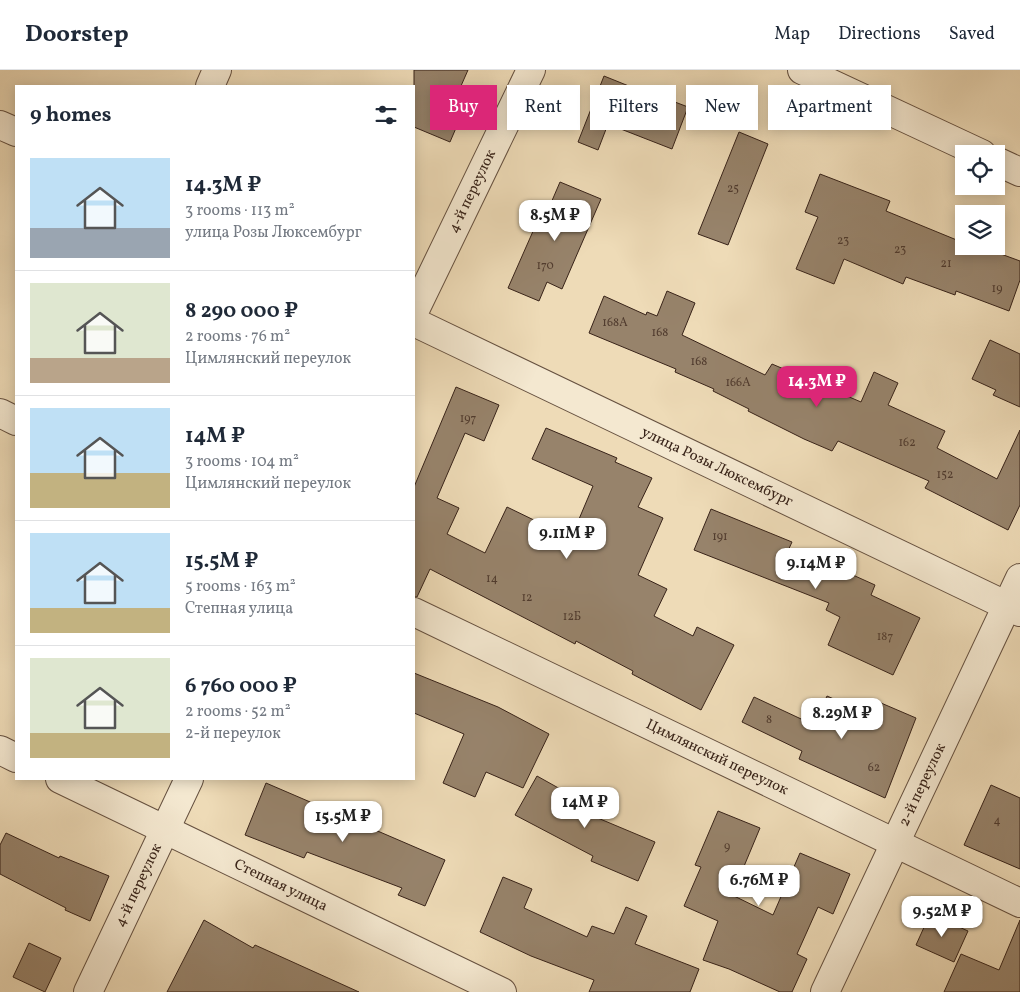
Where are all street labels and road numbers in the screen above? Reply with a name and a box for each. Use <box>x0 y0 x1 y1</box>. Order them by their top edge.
street label: 4-й переулок <box>443 146 501 236</box>
street label: улица Розы Люксембург <box>638 422 797 512</box>
street label: Цимлянский переулок <box>642 714 792 801</box>
street label: 2-й переулок <box>894 740 951 830</box>
street label: 4-й переулок <box>110 840 167 931</box>
street label: Степная улица <box>230 854 331 917</box>

